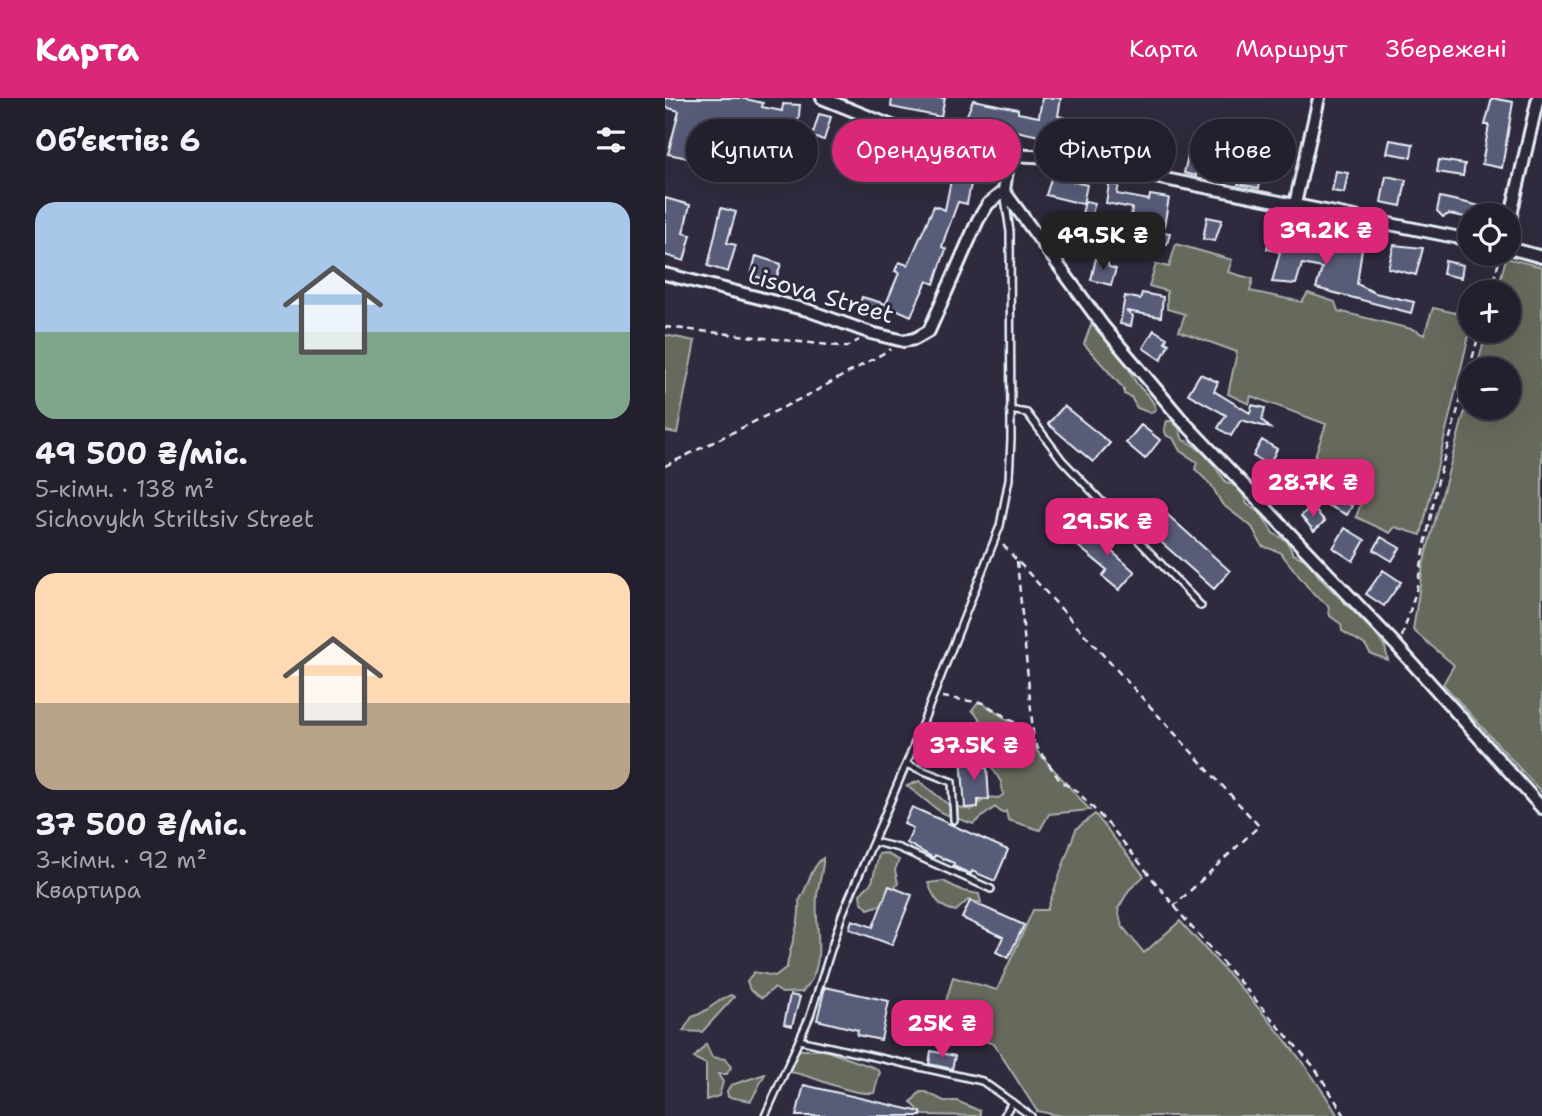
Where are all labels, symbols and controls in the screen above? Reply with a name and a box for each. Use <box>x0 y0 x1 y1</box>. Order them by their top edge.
text: Карта <box>35 27 139 72</box>
text: Карта <box>1129 33 1198 65</box>
text: Маршрут <box>1236 33 1348 65</box>
text: Збережені <box>1386 33 1507 65</box>
chip: Купити <box>686 119 818 182</box>
chip: Орендувати <box>832 119 1021 182</box>
chip: Фільтри <box>1035 119 1176 182</box>
chip: Нове <box>1190 119 1296 182</box>
text: Об’єктів: 6 <box>35 120 201 161</box>
icon: filters <box>592 121 630 159</box>
map controls <box>1458 203 1521 420</box>
button: locate <box>1458 203 1521 266</box>
pin: 39.2K ₴ <box>1261 208 1391 267</box>
pin: 49.5K ₴ <box>1038 212 1168 272</box>
text: 39.2K ₴ <box>1280 215 1372 245</box>
text: 49.5K ₴ <box>1057 220 1149 250</box>
icon: home <box>270 247 396 373</box>
street label: Lisova Street <box>744 259 898 331</box>
button: + <box>1458 280 1521 343</box>
button: − <box>1458 357 1521 420</box>
text: 49 500 ₴/міс. <box>35 433 248 474</box>
pin: 28.7K ₴ <box>1248 460 1378 519</box>
text: 28.7K ₴ <box>1268 467 1358 497</box>
text: 5-кімн. · 138 m² <box>35 474 214 504</box>
pin: 29.5K ₴ <box>1042 498 1172 558</box>
text: Sichovykh Striltsiv Street <box>35 504 314 534</box>
text: 29.5K ₴ <box>1061 506 1153 536</box>
icon: home <box>270 618 396 744</box>
pin: 37.5K ₴ <box>909 722 1039 782</box>
text: 37.5K ₴ <box>929 730 1019 760</box>
text: 37 500 ₴/міс. <box>35 804 247 845</box>
text: 3-кімн. · 92 m² <box>35 845 207 875</box>
text: Квартира <box>35 875 141 905</box>
pin: 25K ₴ <box>893 1000 991 1060</box>
text: 25K ₴ <box>907 1008 977 1038</box>

